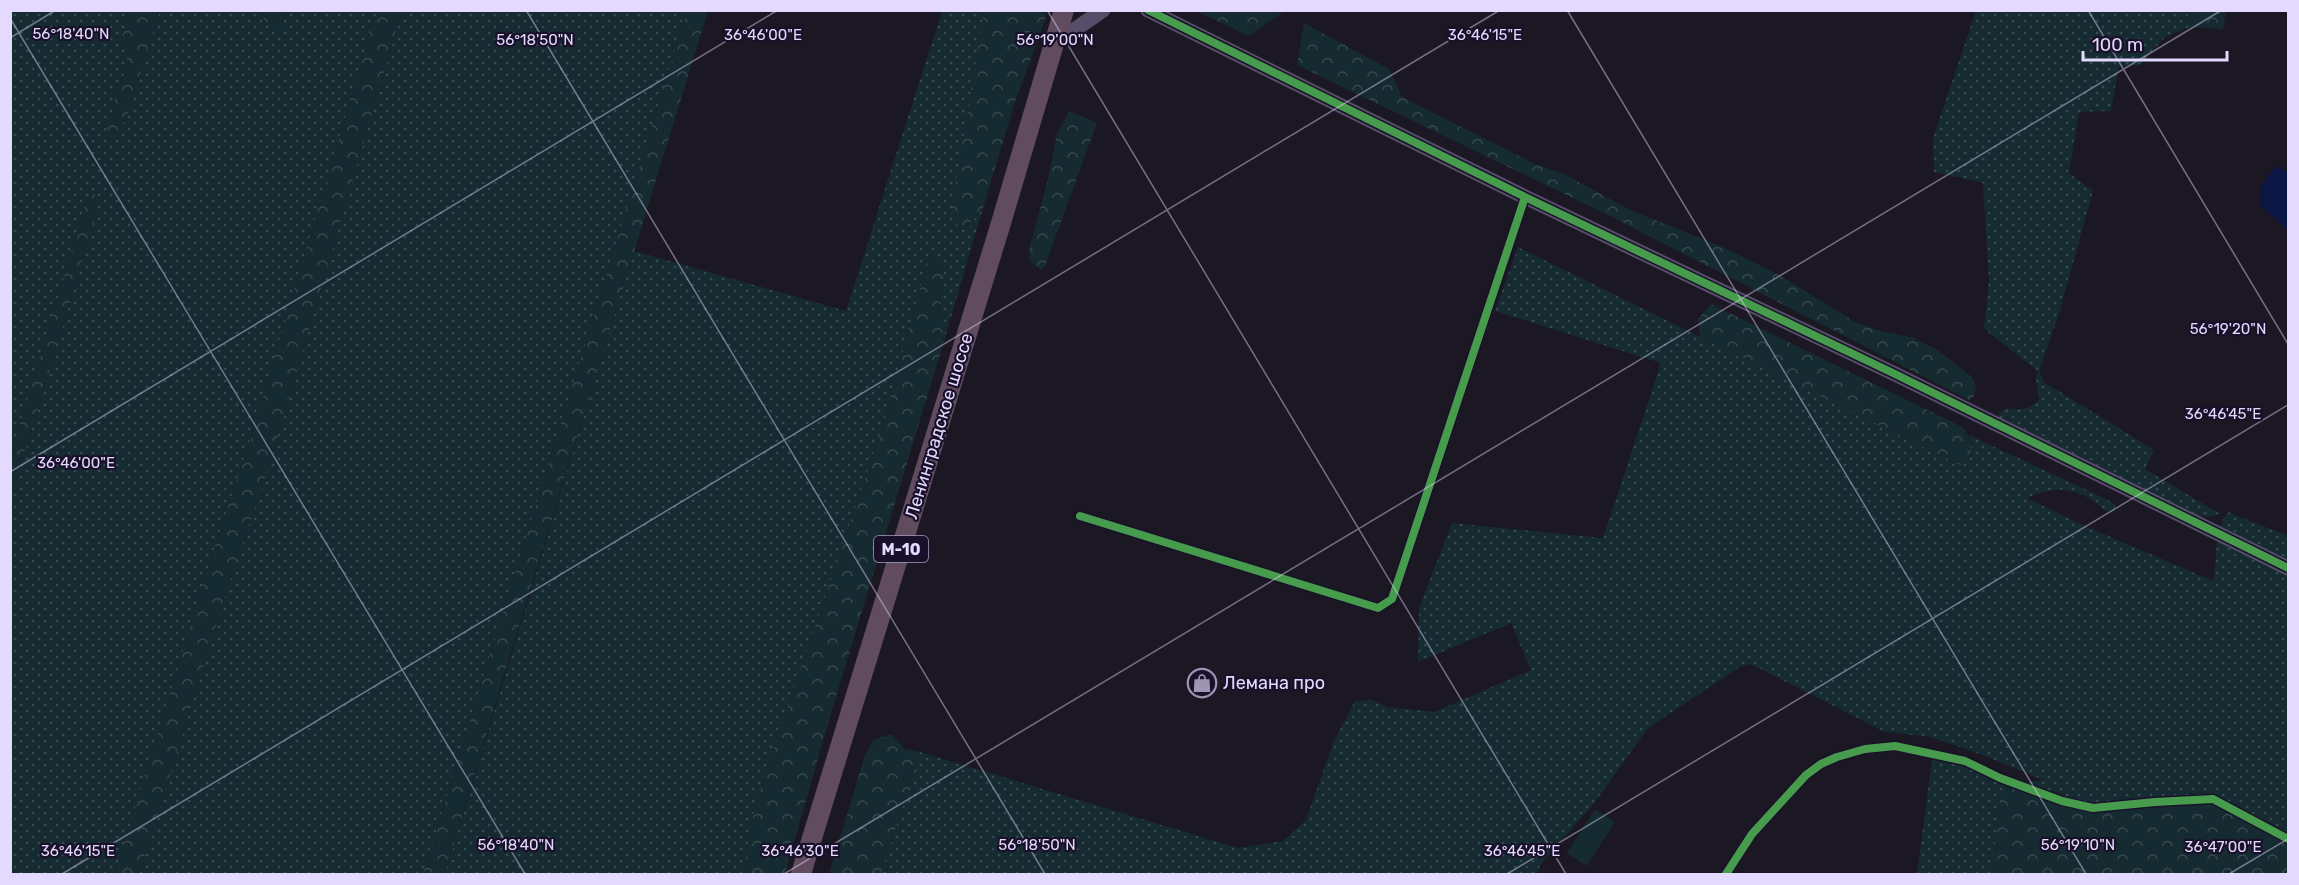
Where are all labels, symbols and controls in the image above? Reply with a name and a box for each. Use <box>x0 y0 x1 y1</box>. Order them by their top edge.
scale bar <box>2083 24 2227 62</box>
text: 56°18'40"N <box>32 25 110 43</box>
text: 36°46'00"E <box>724 26 802 44</box>
text: 36°46'15"E <box>1448 26 1522 44</box>
text: 56°18'50"N <box>496 31 574 49</box>
text: 56°19'00"N <box>1016 31 1094 49</box>
text: 100 m <box>2092 34 2143 56</box>
text: 56°19'20"N <box>2190 320 2266 338</box>
street label: Ленинградское шоссе <box>900 330 978 522</box>
text: 36°46'45"E <box>2185 405 2261 423</box>
text: 36°46'00"E <box>37 454 115 472</box>
road number: М-10 <box>874 536 928 562</box>
shop icon: Лемана про <box>1186 667 1218 699</box>
place label: Лемана про <box>1223 672 1325 694</box>
text: 56°18'40"N <box>477 836 555 854</box>
text: 56°18'50"N <box>998 836 1076 854</box>
text: 56°19'10"N <box>2041 836 2115 854</box>
text: 36°47'00"E <box>2185 838 2262 856</box>
text: 36°46'15"E <box>41 842 115 860</box>
text: 36°46'30"E <box>761 842 839 860</box>
text: 36°46'45"E <box>1484 842 1560 860</box>

